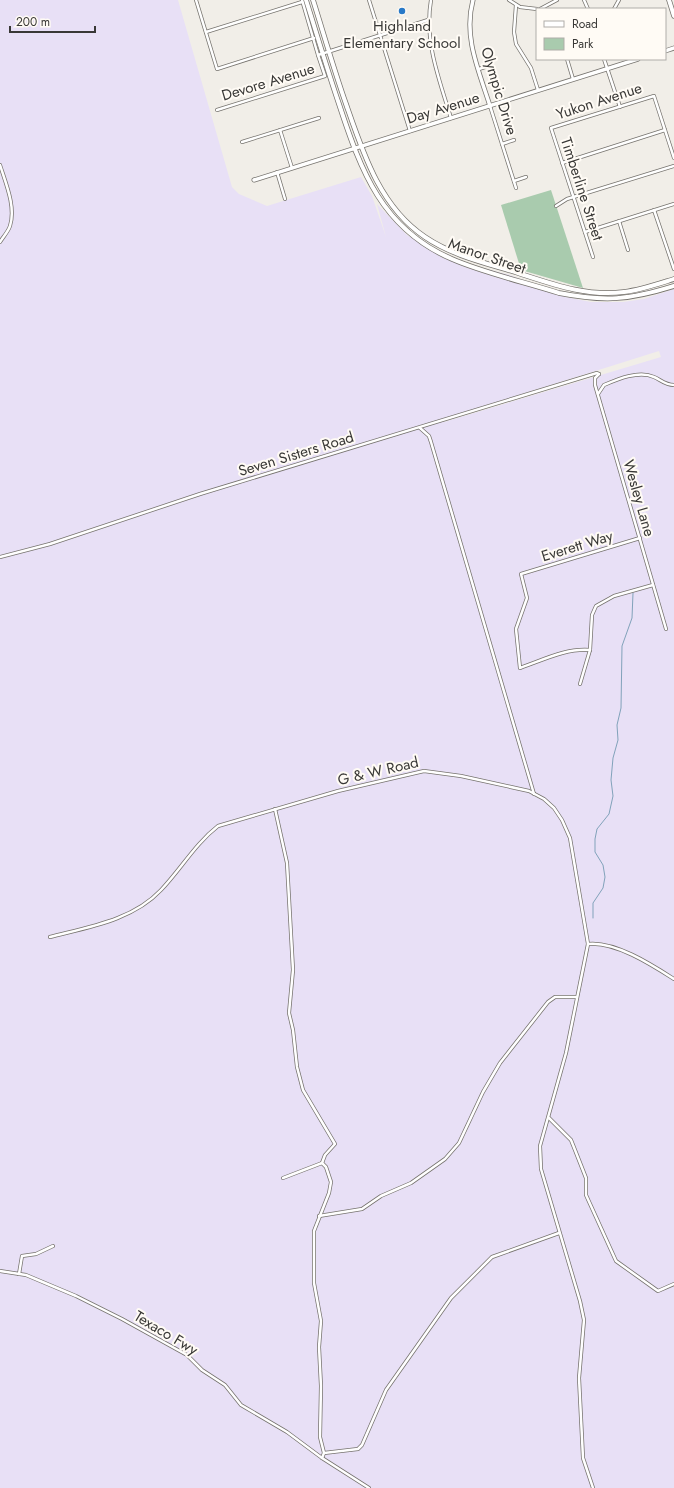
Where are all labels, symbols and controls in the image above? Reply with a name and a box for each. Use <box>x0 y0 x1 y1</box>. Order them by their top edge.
marker: Highland Elementary School <box>397 6 407 16</box>
scale bar <box>10 8 95 34</box>
legend <box>536 8 666 60</box>
text: 200 m <box>16 13 50 31</box>
place label: Highland Elementary School <box>343 15 461 54</box>
text: Road <box>572 15 598 33</box>
text: Park <box>572 35 594 53</box>
street label: Olympic Drive <box>475 44 523 138</box>
street label: Devore Avenue <box>219 57 317 107</box>
street label: Yukon Avenue <box>553 77 645 125</box>
street label: Day Avenue <box>404 86 482 130</box>
street label: Timberline Street <box>555 135 609 244</box>
street label: Manor Street <box>445 232 529 280</box>
street label: Seven Sisters Road <box>236 426 356 482</box>
street label: Wesley Lane <box>618 457 661 539</box>
street label: Everett Way <box>538 525 616 567</box>
street label: G & W Road <box>335 751 421 791</box>
street label: Texaco Fwy <box>130 1305 202 1361</box>

